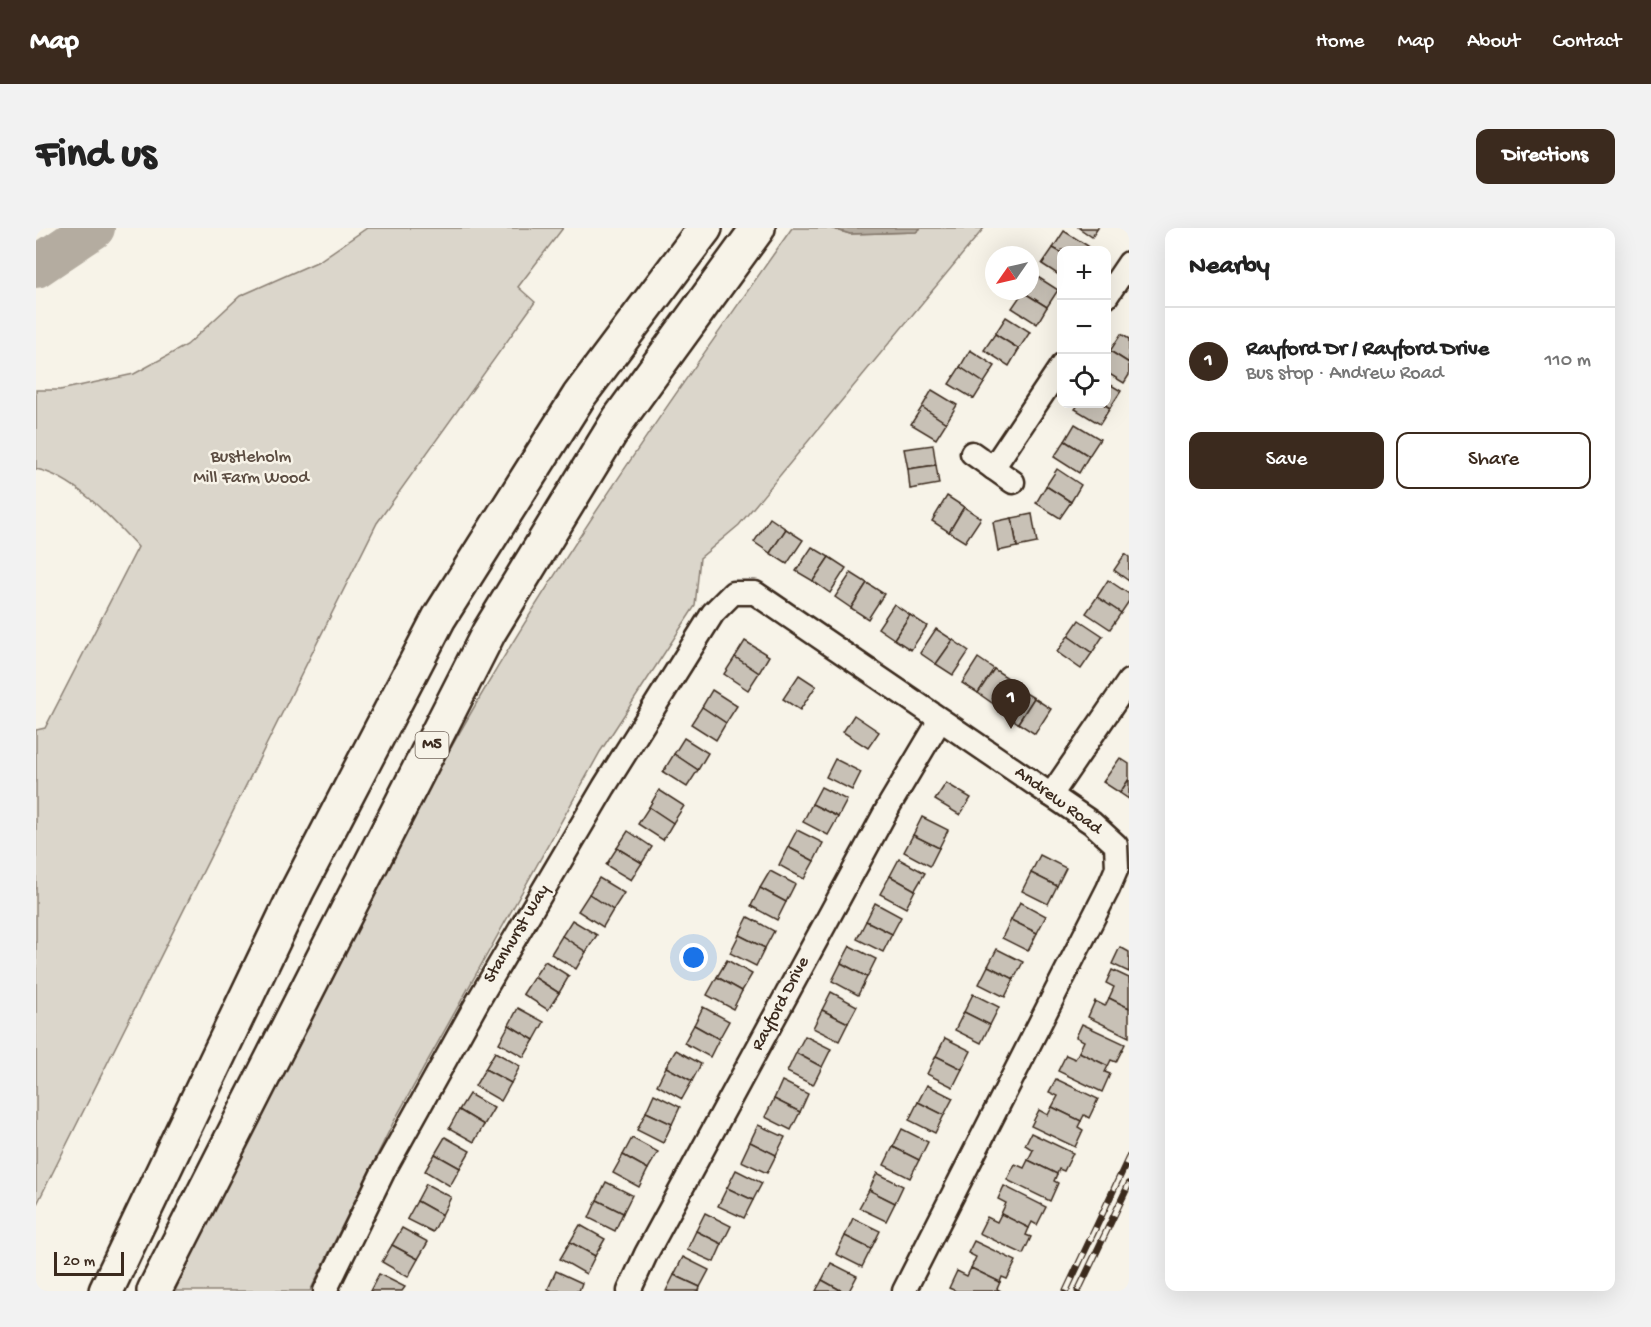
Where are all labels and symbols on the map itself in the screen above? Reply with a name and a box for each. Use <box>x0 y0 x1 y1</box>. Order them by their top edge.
north arrow <box>985 246 1039 300</box>
park label: Bustleholm Mill Farm Wood <box>193 447 310 489</box>
pin: 1 <box>992 680 1030 729</box>
road number: M5 <box>416 732 448 758</box>
street label: Andrew Road <box>1010 762 1107 841</box>
street label: Stanhurst Way <box>479 881 555 987</box>
your location <box>679 943 708 972</box>
street label: Rayford Drive <box>747 953 815 1055</box>
scale bar <box>54 1249 124 1276</box>

